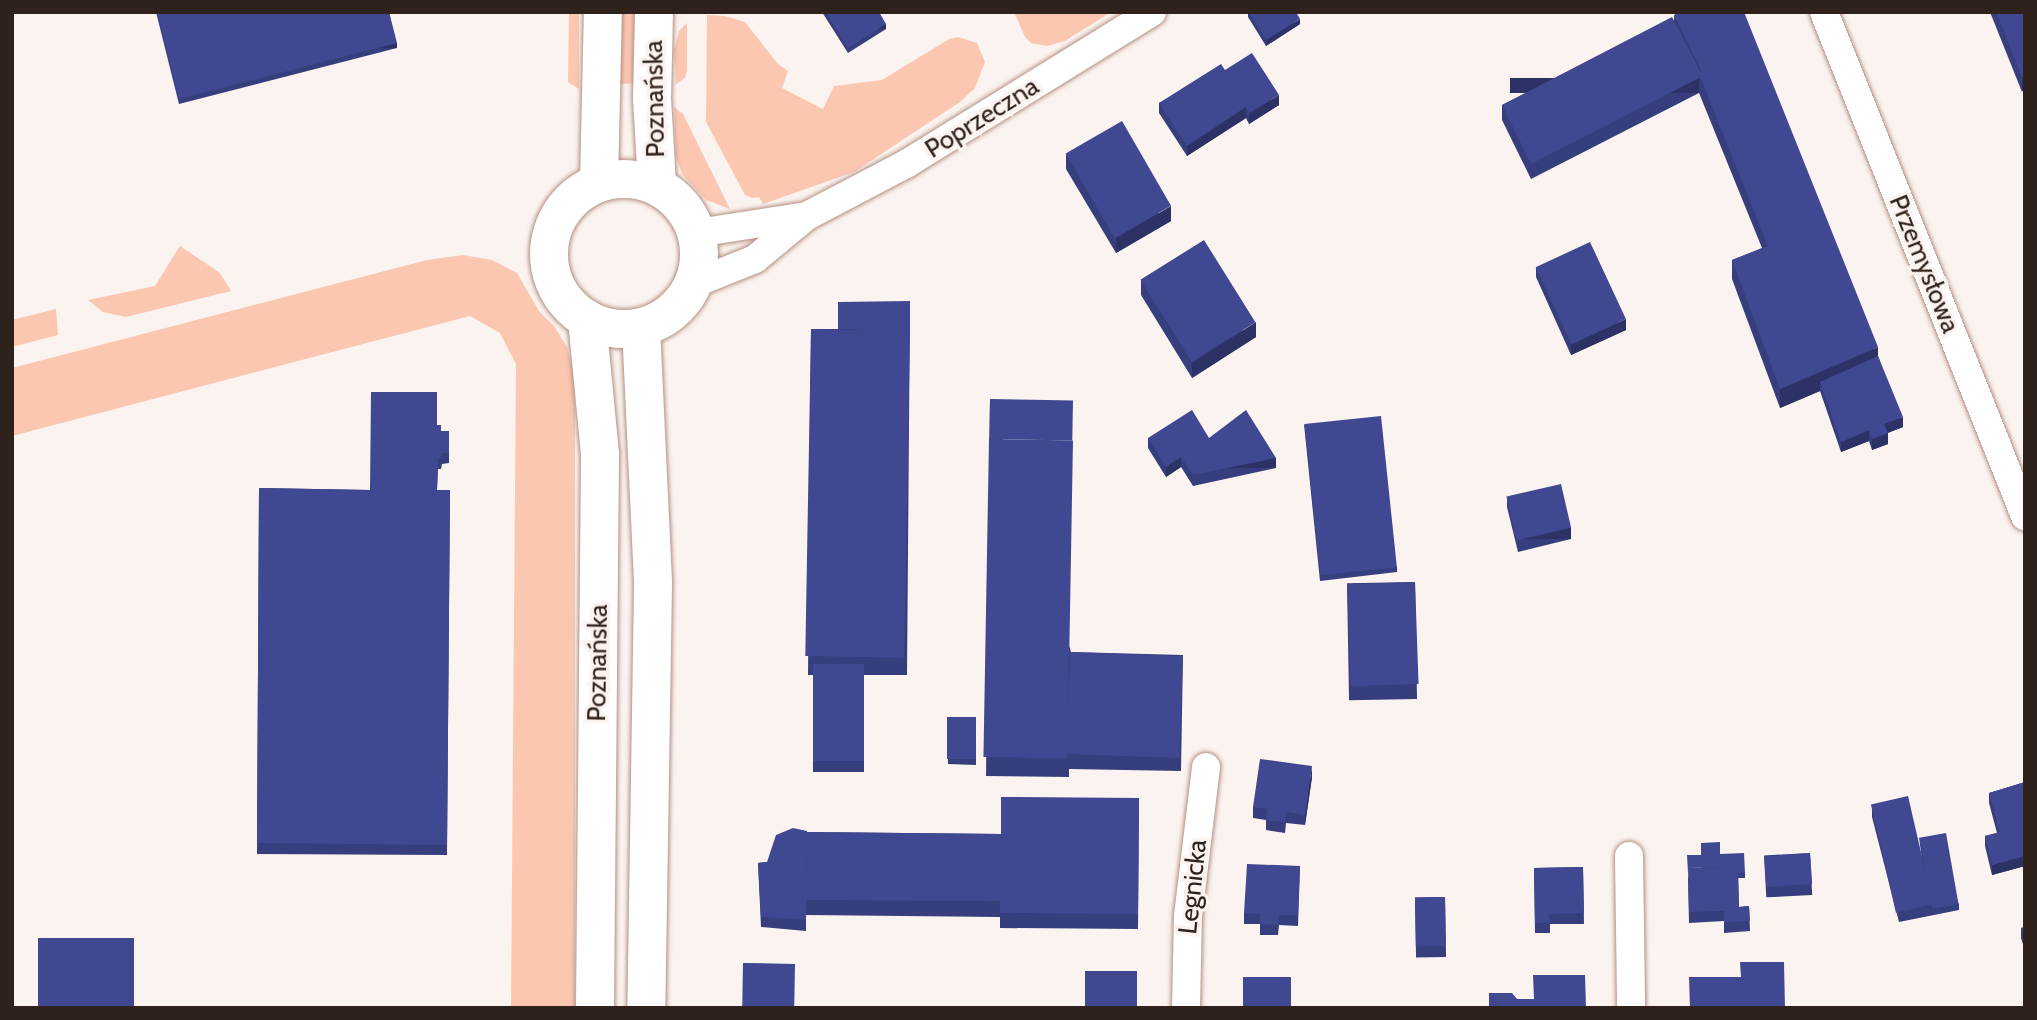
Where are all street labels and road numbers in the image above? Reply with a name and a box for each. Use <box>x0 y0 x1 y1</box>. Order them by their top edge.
street label: Poznańska <box>638 40 672 158</box>
street label: Poprzeczna <box>920 71 1044 165</box>
street label: Przemysłowa <box>1882 191 1966 337</box>
street label: Poznańska <box>581 604 615 722</box>
street label: Legnicka <box>1173 838 1213 936</box>

